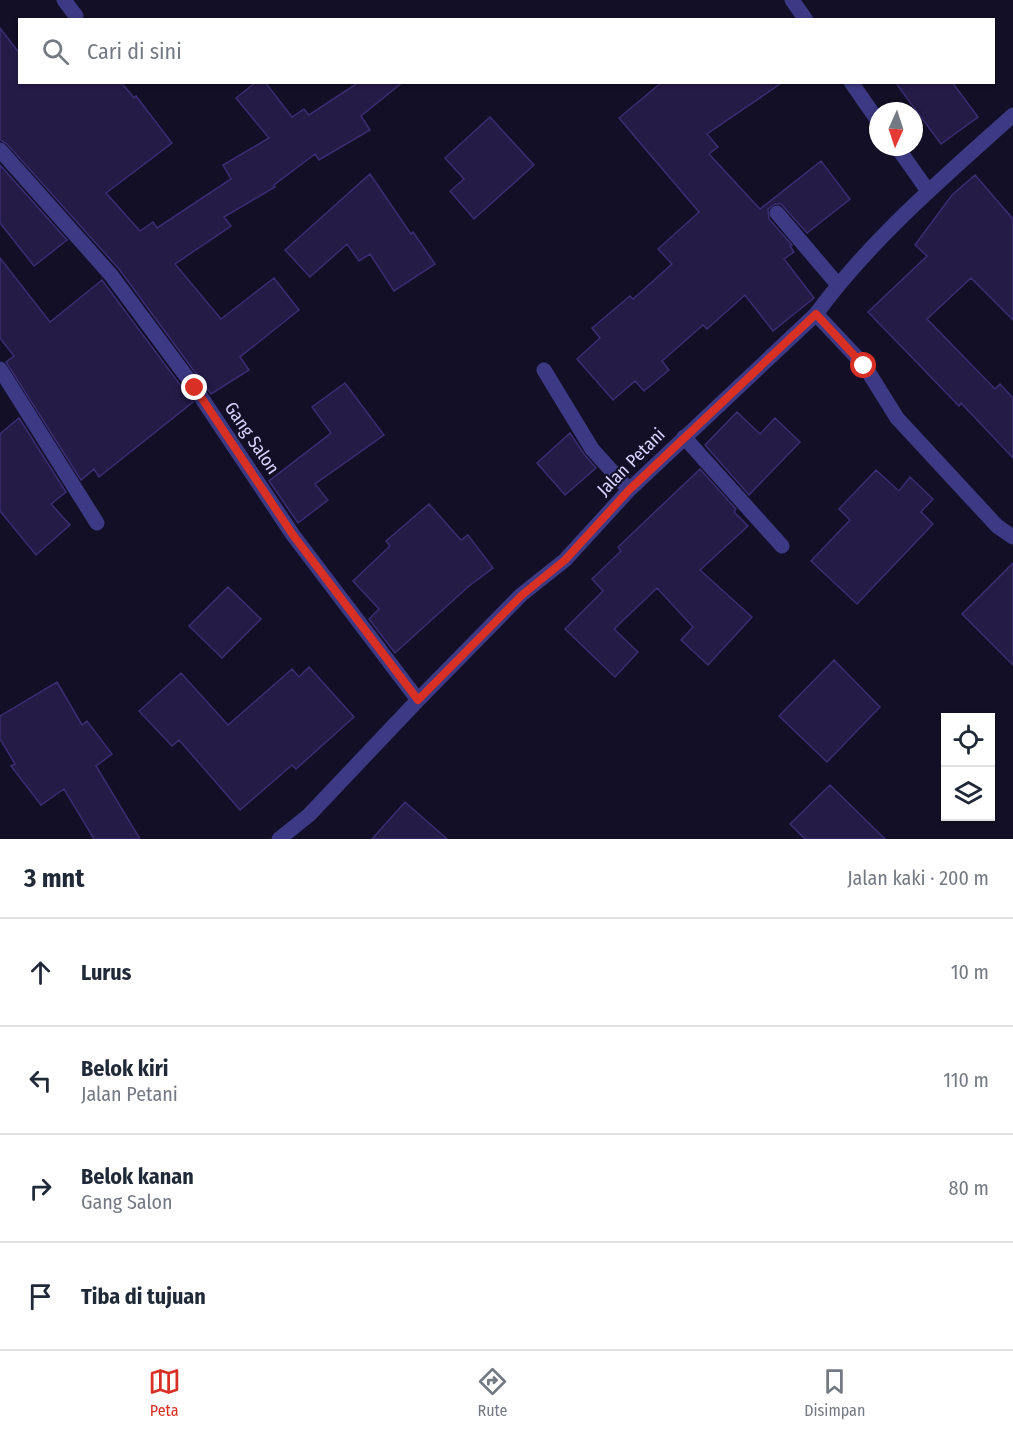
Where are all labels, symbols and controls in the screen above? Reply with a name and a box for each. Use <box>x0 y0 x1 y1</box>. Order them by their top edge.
search box <box>18 18 995 84</box>
icon: search <box>39 35 72 68</box>
text: Cari di sini <box>87 38 182 65</box>
north arrow <box>869 102 923 156</box>
route start <box>850 352 876 378</box>
route end <box>181 374 207 400</box>
street label: Gang Salon <box>220 398 284 478</box>
street label: Jalan Petani <box>592 423 670 501</box>
map controls <box>941 713 995 821</box>
button: locate <box>941 713 995 767</box>
button: layers <box>941 767 995 821</box>
text: 3 mnt <box>24 863 84 894</box>
text: Jalan kaki · 200 m <box>847 866 989 890</box>
icon: ahead <box>24 956 57 989</box>
text: Lurus <box>81 959 131 986</box>
text: 10 m <box>951 960 989 984</box>
text: Belok kiri <box>81 1055 169 1082</box>
icon: left <box>24 1064 57 1097</box>
text: 110 m <box>943 1068 989 1092</box>
text: Jalan Petani <box>81 1082 178 1106</box>
text: Belok kanan <box>81 1163 194 1190</box>
icon: right <box>24 1172 57 1205</box>
text: 80 m <box>949 1176 989 1200</box>
text: Gang Salon <box>81 1190 173 1214</box>
icon: arrive <box>24 1280 57 1313</box>
text: Tiba di tujuan <box>81 1283 206 1310</box>
tab: Peta <box>148 1365 181 1420</box>
tab: Rute <box>476 1365 509 1420</box>
tab: Disimpan <box>804 1365 865 1420</box>

